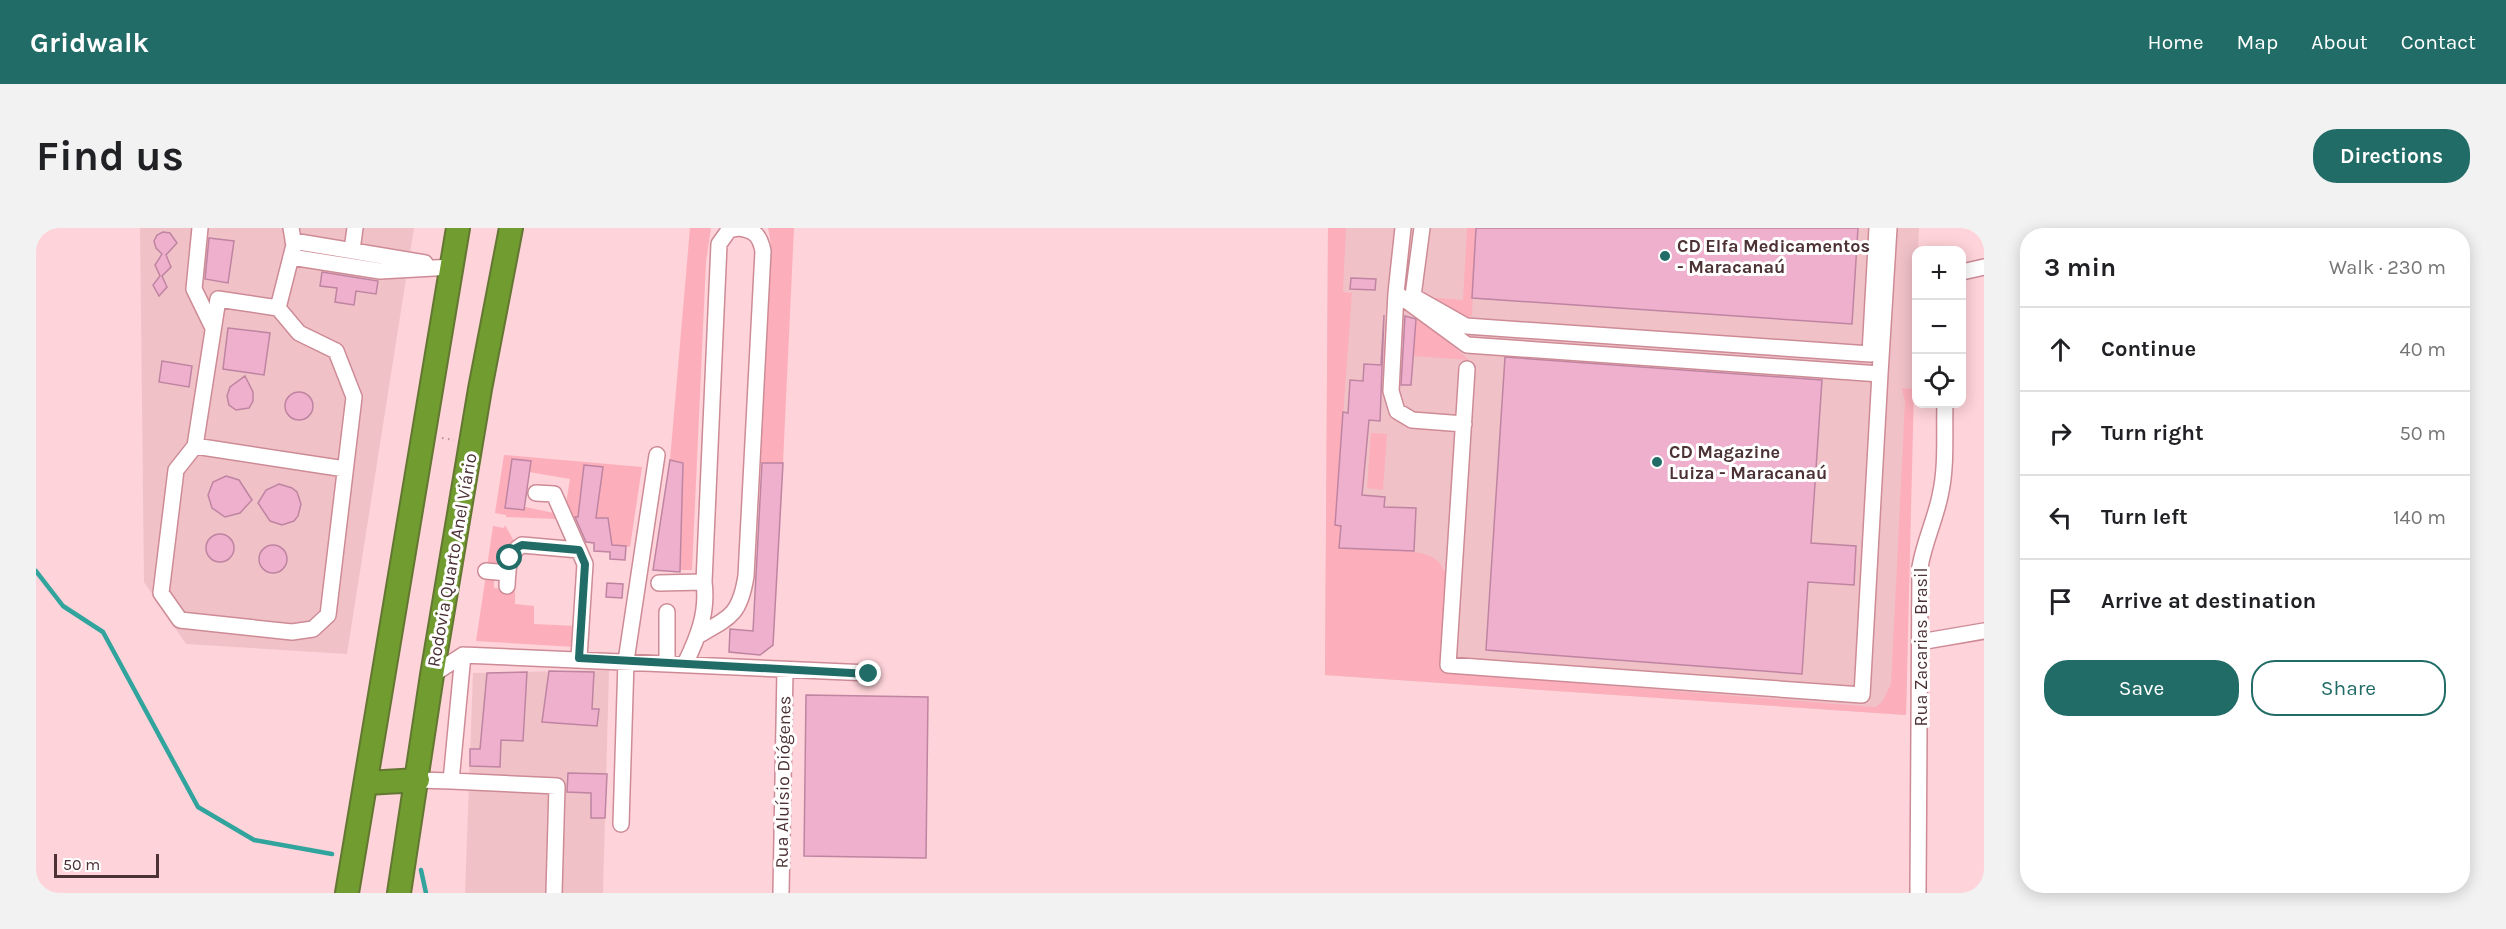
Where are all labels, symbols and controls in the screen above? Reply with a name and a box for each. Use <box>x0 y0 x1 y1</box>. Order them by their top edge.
text: Gridwalk <box>30 26 149 59</box>
text: Home <box>2148 30 2204 54</box>
text: Map <box>2237 30 2278 54</box>
text: About <box>2311 30 2368 54</box>
text: Contact <box>2401 30 2476 54</box>
button: Directions <box>2313 129 2470 183</box>
text: Find us <box>36 131 184 181</box>
place label: CD Elfa Medicamentos - Maracanaú <box>1677 235 1870 278</box>
map controls <box>1912 246 1966 408</box>
button: + <box>1912 246 1966 300</box>
marker: CD Elfa Medicamentos - Maracanaú <box>1658 249 1672 263</box>
text: 3 min <box>2044 252 2116 283</box>
text: Walk · 230 m <box>2329 256 2446 279</box>
button: − <box>1912 300 1966 354</box>
icon: ahead <box>2044 333 2077 366</box>
text: Continue <box>2101 336 2196 362</box>
text: 40 m <box>2400 338 2446 361</box>
button: locate <box>1912 354 1966 408</box>
icon: right <box>2044 417 2077 450</box>
text: Turn right <box>2101 420 2204 446</box>
text: 50 m <box>2399 422 2446 445</box>
place label: CD Magazine Luiza - Maracanaú <box>1669 441 1827 484</box>
street label: Rodovia Quarto Anel Viário <box>422 451 482 669</box>
marker: CD Magazine Luiza - Maracanaú <box>1650 455 1664 469</box>
icon: left <box>2044 501 2077 534</box>
text: Turn left <box>2101 504 2188 530</box>
text: 140 m <box>2393 506 2446 529</box>
route start <box>496 544 522 570</box>
street label: Rua Zacarias Brasil <box>1910 568 1932 726</box>
icon: arrive <box>2044 585 2077 618</box>
text: Arrive at destination <box>2101 588 2316 614</box>
route end <box>855 660 881 686</box>
button: Save <box>2044 660 2239 716</box>
button: Share <box>2251 660 2446 716</box>
street label: Rua Aluísio Diógenes <box>770 695 796 869</box>
scale bar <box>54 851 159 878</box>
text: 50 m <box>63 855 100 874</box>

